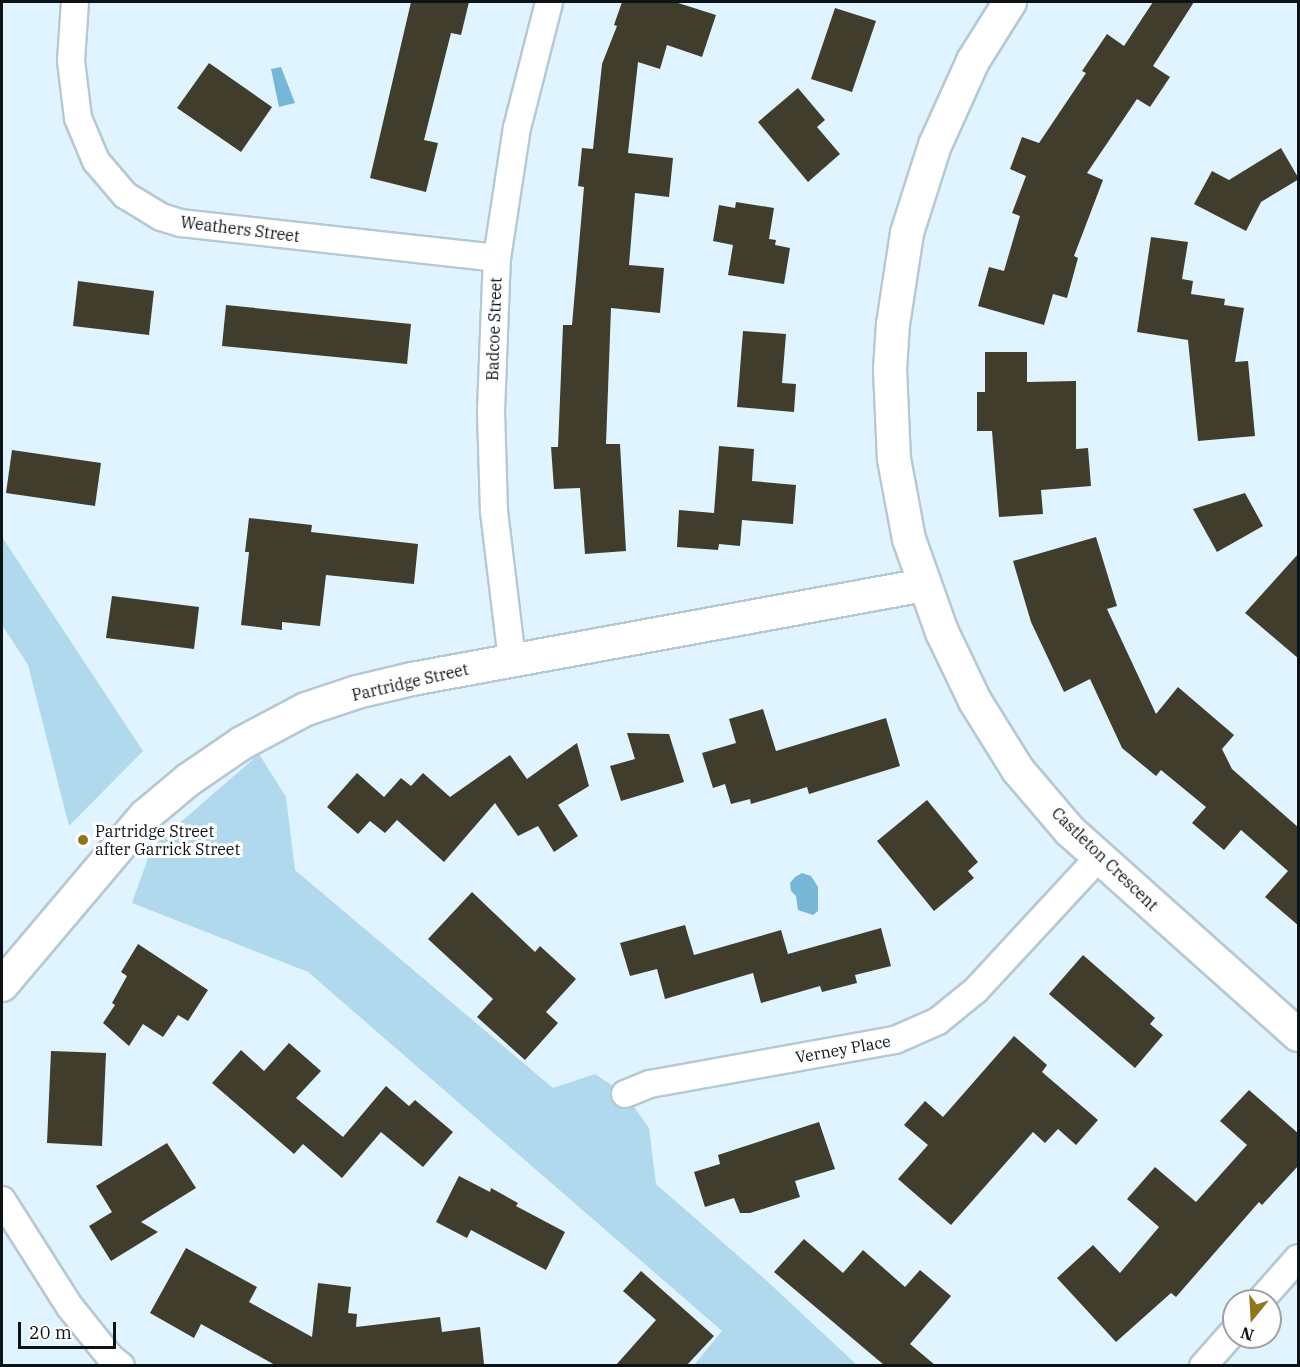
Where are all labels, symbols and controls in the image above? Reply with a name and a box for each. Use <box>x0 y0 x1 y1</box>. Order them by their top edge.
street label: Weathers Street <box>179 212 301 246</box>
street label: Badcoe Street <box>483 277 505 381</box>
street label: Partridge Street <box>350 659 470 705</box>
street label: Castleton Crescent <box>1048 803 1162 915</box>
place label: Partridge Street after Garrick Street <box>95 821 240 859</box>
marker: Partridge Street after Garrick Street <box>76 833 90 847</box>
street label: Verney Place <box>794 1031 892 1067</box>
north arrow <box>1222 1289 1282 1349</box>
scale bar <box>21 1310 118 1348</box>
text: 20 m <box>29 1321 72 1344</box>
text: N <box>1238 1323 1256 1346</box>

